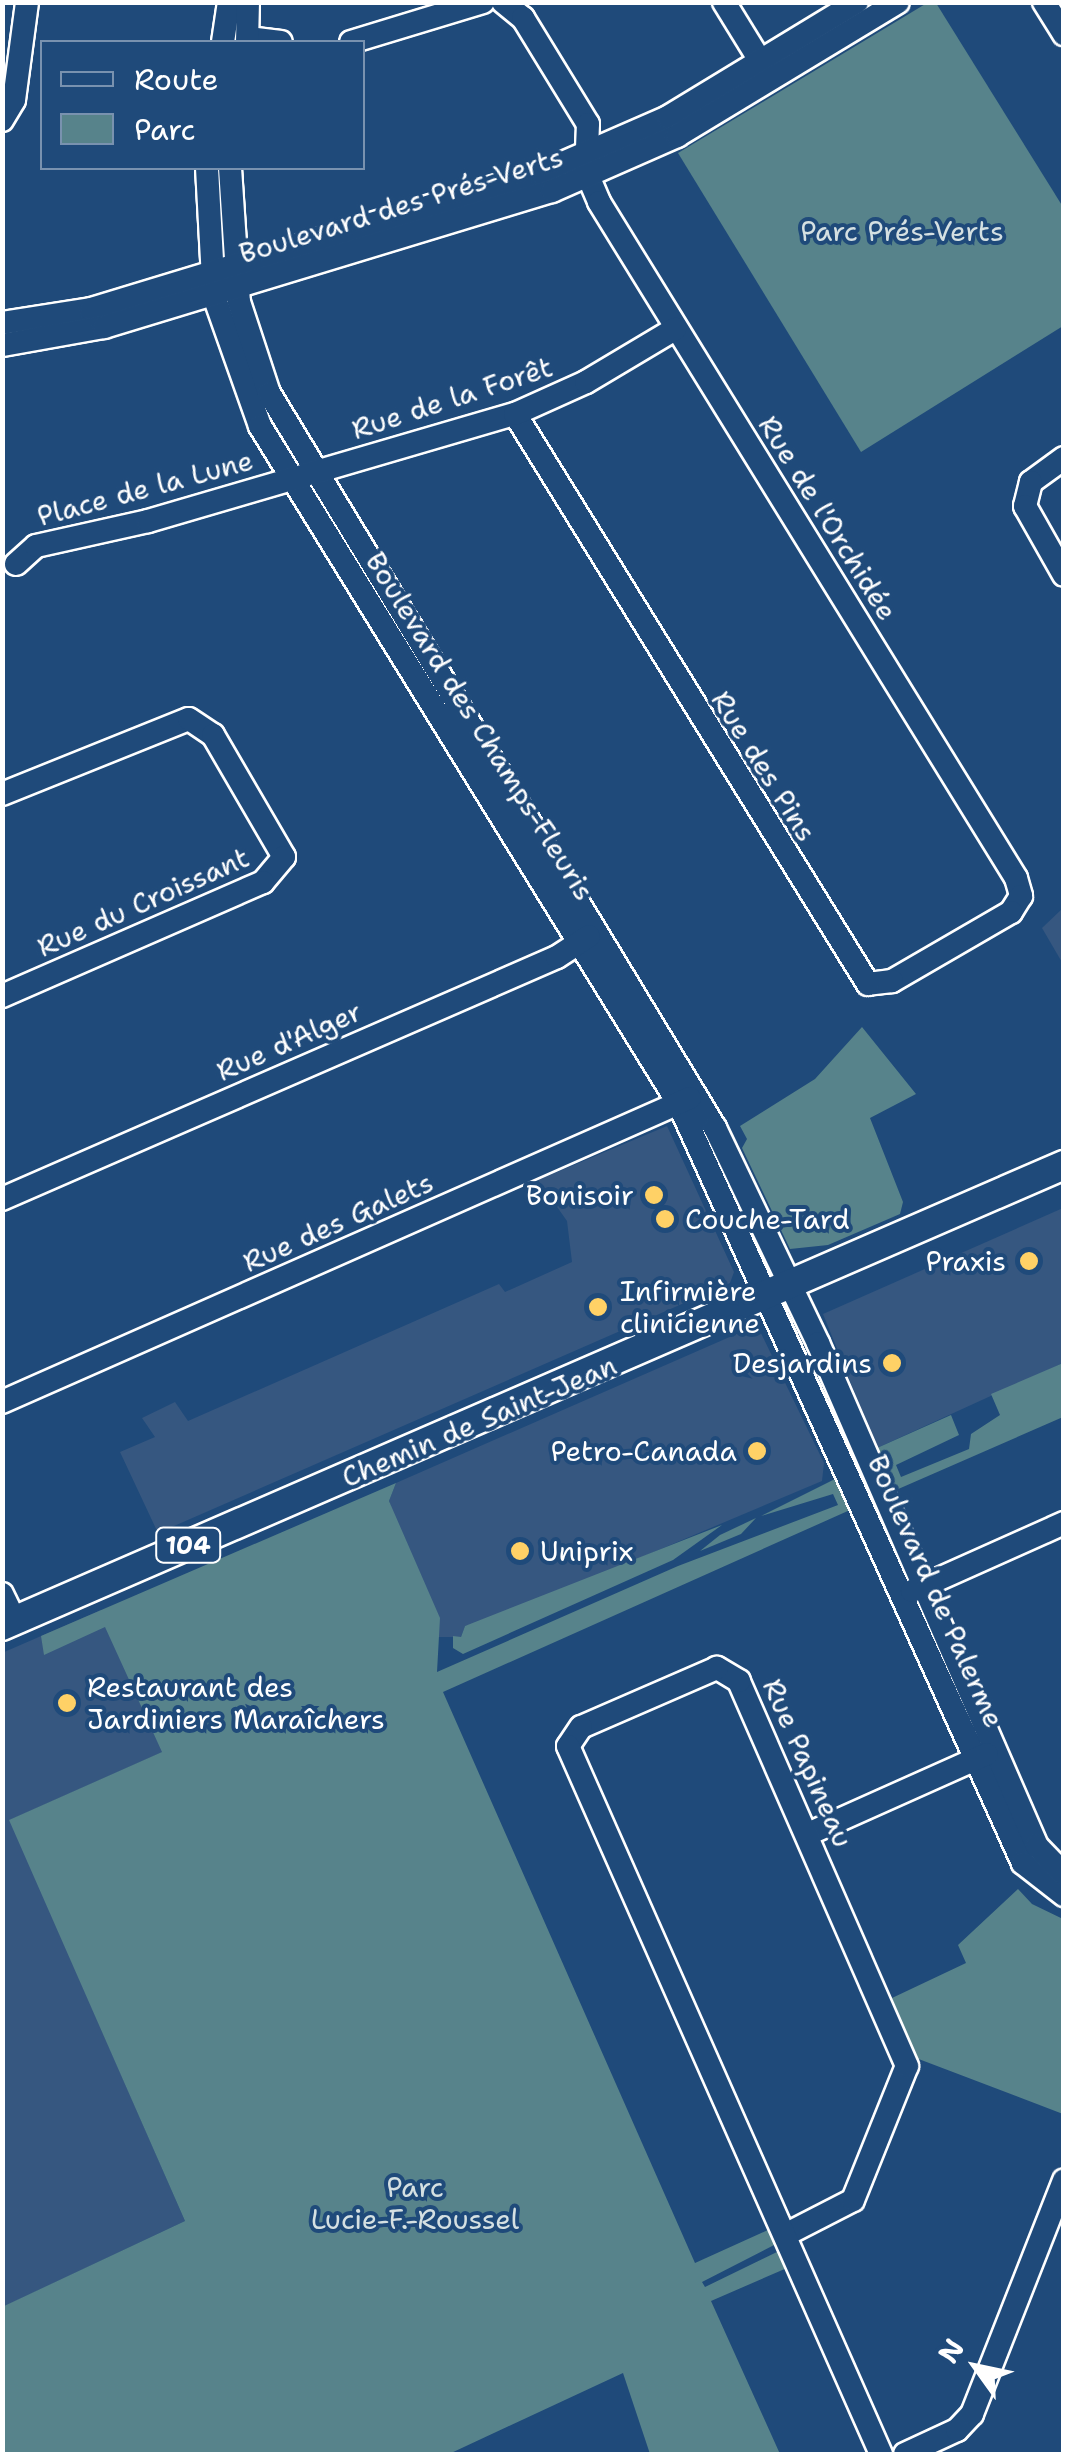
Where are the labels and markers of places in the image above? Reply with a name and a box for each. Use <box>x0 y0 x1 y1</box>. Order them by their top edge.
place label: Bonisoir <box>526 1178 634 1212</box>
marker: Bonisoir <box>643 1184 665 1206</box>
place label: Couche-Tard <box>685 1202 850 1236</box>
marker: Couche-Tard <box>654 1208 676 1230</box>
place label: Praxis <box>925 1244 1006 1278</box>
marker: Praxis <box>1016 1248 1042 1274</box>
place label: Infirmière clinicienne <box>620 1274 760 1340</box>
marker: Infirmière clinicienne <box>585 1294 611 1320</box>
place label: Desjardins <box>733 1346 872 1380</box>
marker: Desjardins <box>881 1352 903 1374</box>
place label: Petro-Canada <box>550 1434 737 1468</box>
marker: Petro-Canada <box>746 1440 768 1462</box>
place label: Uniprix <box>540 1534 633 1568</box>
marker: Uniprix <box>509 1540 531 1562</box>
place label: Restaurant des Jardiniers Maraîchers <box>87 1670 385 1736</box>
marker: Restaurant des Jardiniers Maraîchers <box>56 1692 78 1714</box>

